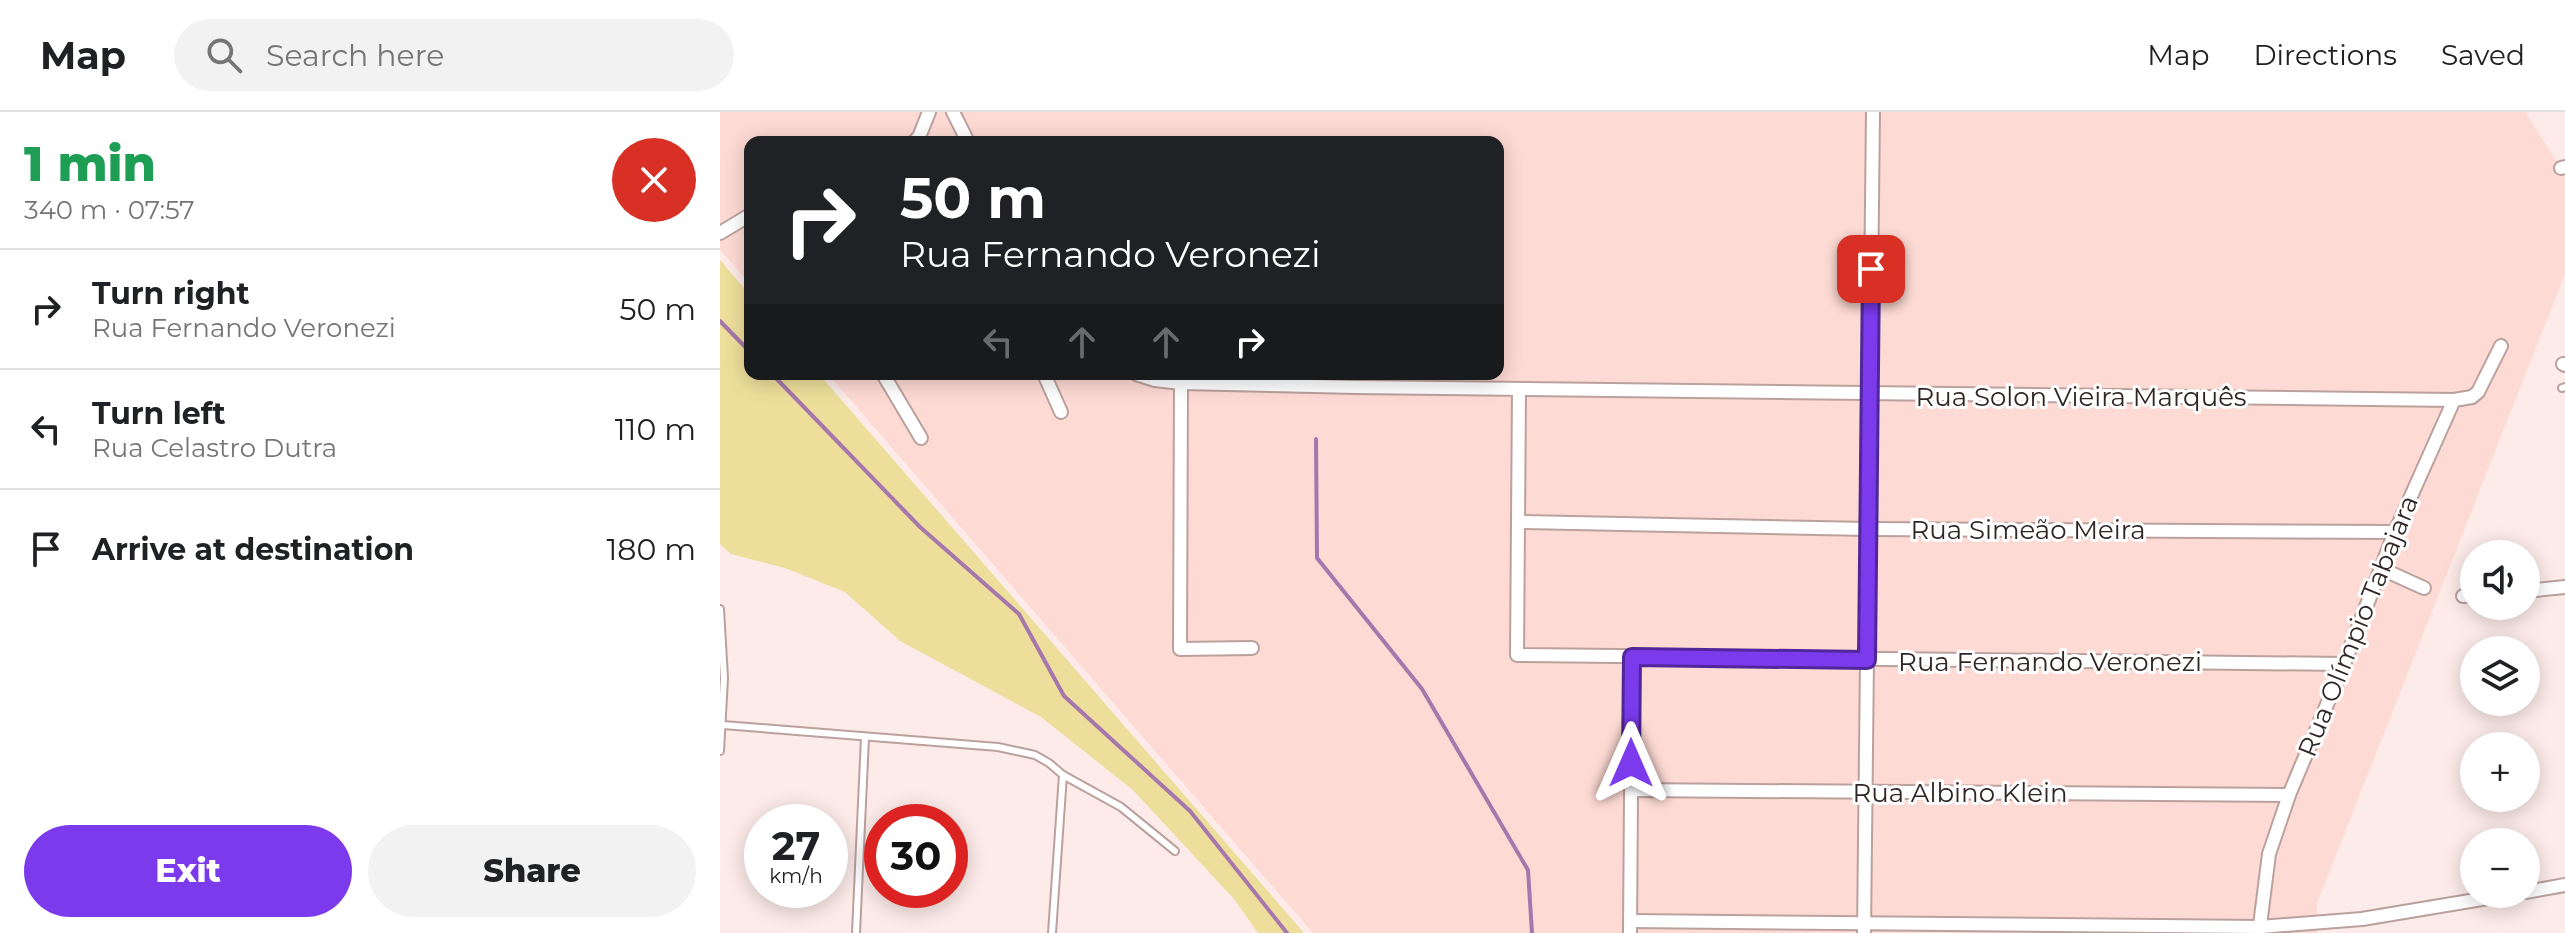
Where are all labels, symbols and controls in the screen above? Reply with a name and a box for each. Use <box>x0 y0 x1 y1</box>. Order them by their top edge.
search box <box>174 19 734 91</box>
text: Map <box>40 32 126 79</box>
icon: search <box>202 33 246 77</box>
text: Search here <box>266 37 444 74</box>
text: Map <box>2147 38 2209 72</box>
text: Directions <box>2253 38 2397 72</box>
text: Saved <box>2441 38 2525 72</box>
text: 1 min <box>24 135 156 193</box>
button: close <box>612 138 696 222</box>
text: 50 m <box>900 164 1046 232</box>
icon: right <box>768 168 872 272</box>
text: 340 m · 07:57 <box>24 194 195 226</box>
text: Rua Fernando Veronezi <box>900 232 1321 276</box>
pin <box>1837 235 1905 303</box>
icon: arrive <box>1849 247 1893 291</box>
text: Turn right <box>92 275 249 312</box>
icon: right <box>24 287 68 331</box>
text: 50 m <box>619 291 696 328</box>
text: Rua Fernando Veronezi <box>92 312 396 344</box>
icon: left <box>976 320 1020 364</box>
icon: ahead <box>1060 320 1104 364</box>
icon: ahead <box>1144 320 1188 364</box>
icon: right <box>1228 320 1272 364</box>
street label: Rua Solon Vieira Marquês <box>1915 381 2247 413</box>
text: Turn left <box>92 395 225 432</box>
icon: left <box>24 407 68 451</box>
text: 110 m <box>615 411 696 448</box>
text: Rua Celastro Dutra <box>92 432 337 464</box>
street label: Rua Olímpio Tabajara <box>2291 491 2425 761</box>
street label: Rua Simeão Meira <box>1911 514 2146 546</box>
icon: arrive <box>24 527 68 571</box>
text: Arrive at destination <box>92 531 414 568</box>
text: 180 m <box>606 531 696 568</box>
map controls <box>2460 540 2540 908</box>
button: sound <box>2460 540 2540 620</box>
button: layers <box>2460 636 2540 716</box>
street label: Rua Fernando Veronezi <box>1898 646 2202 678</box>
position arrow <box>1589 721 1673 805</box>
button: + <box>2460 732 2540 812</box>
street label: Rua Albino Klein <box>1852 777 2068 809</box>
speed limit sign: 30 <box>864 804 968 908</box>
text: 27 <box>772 821 820 870</box>
button: Exit <box>24 825 352 917</box>
button: Share <box>368 825 696 917</box>
button: − <box>2460 828 2540 908</box>
text: km/h <box>769 864 823 888</box>

